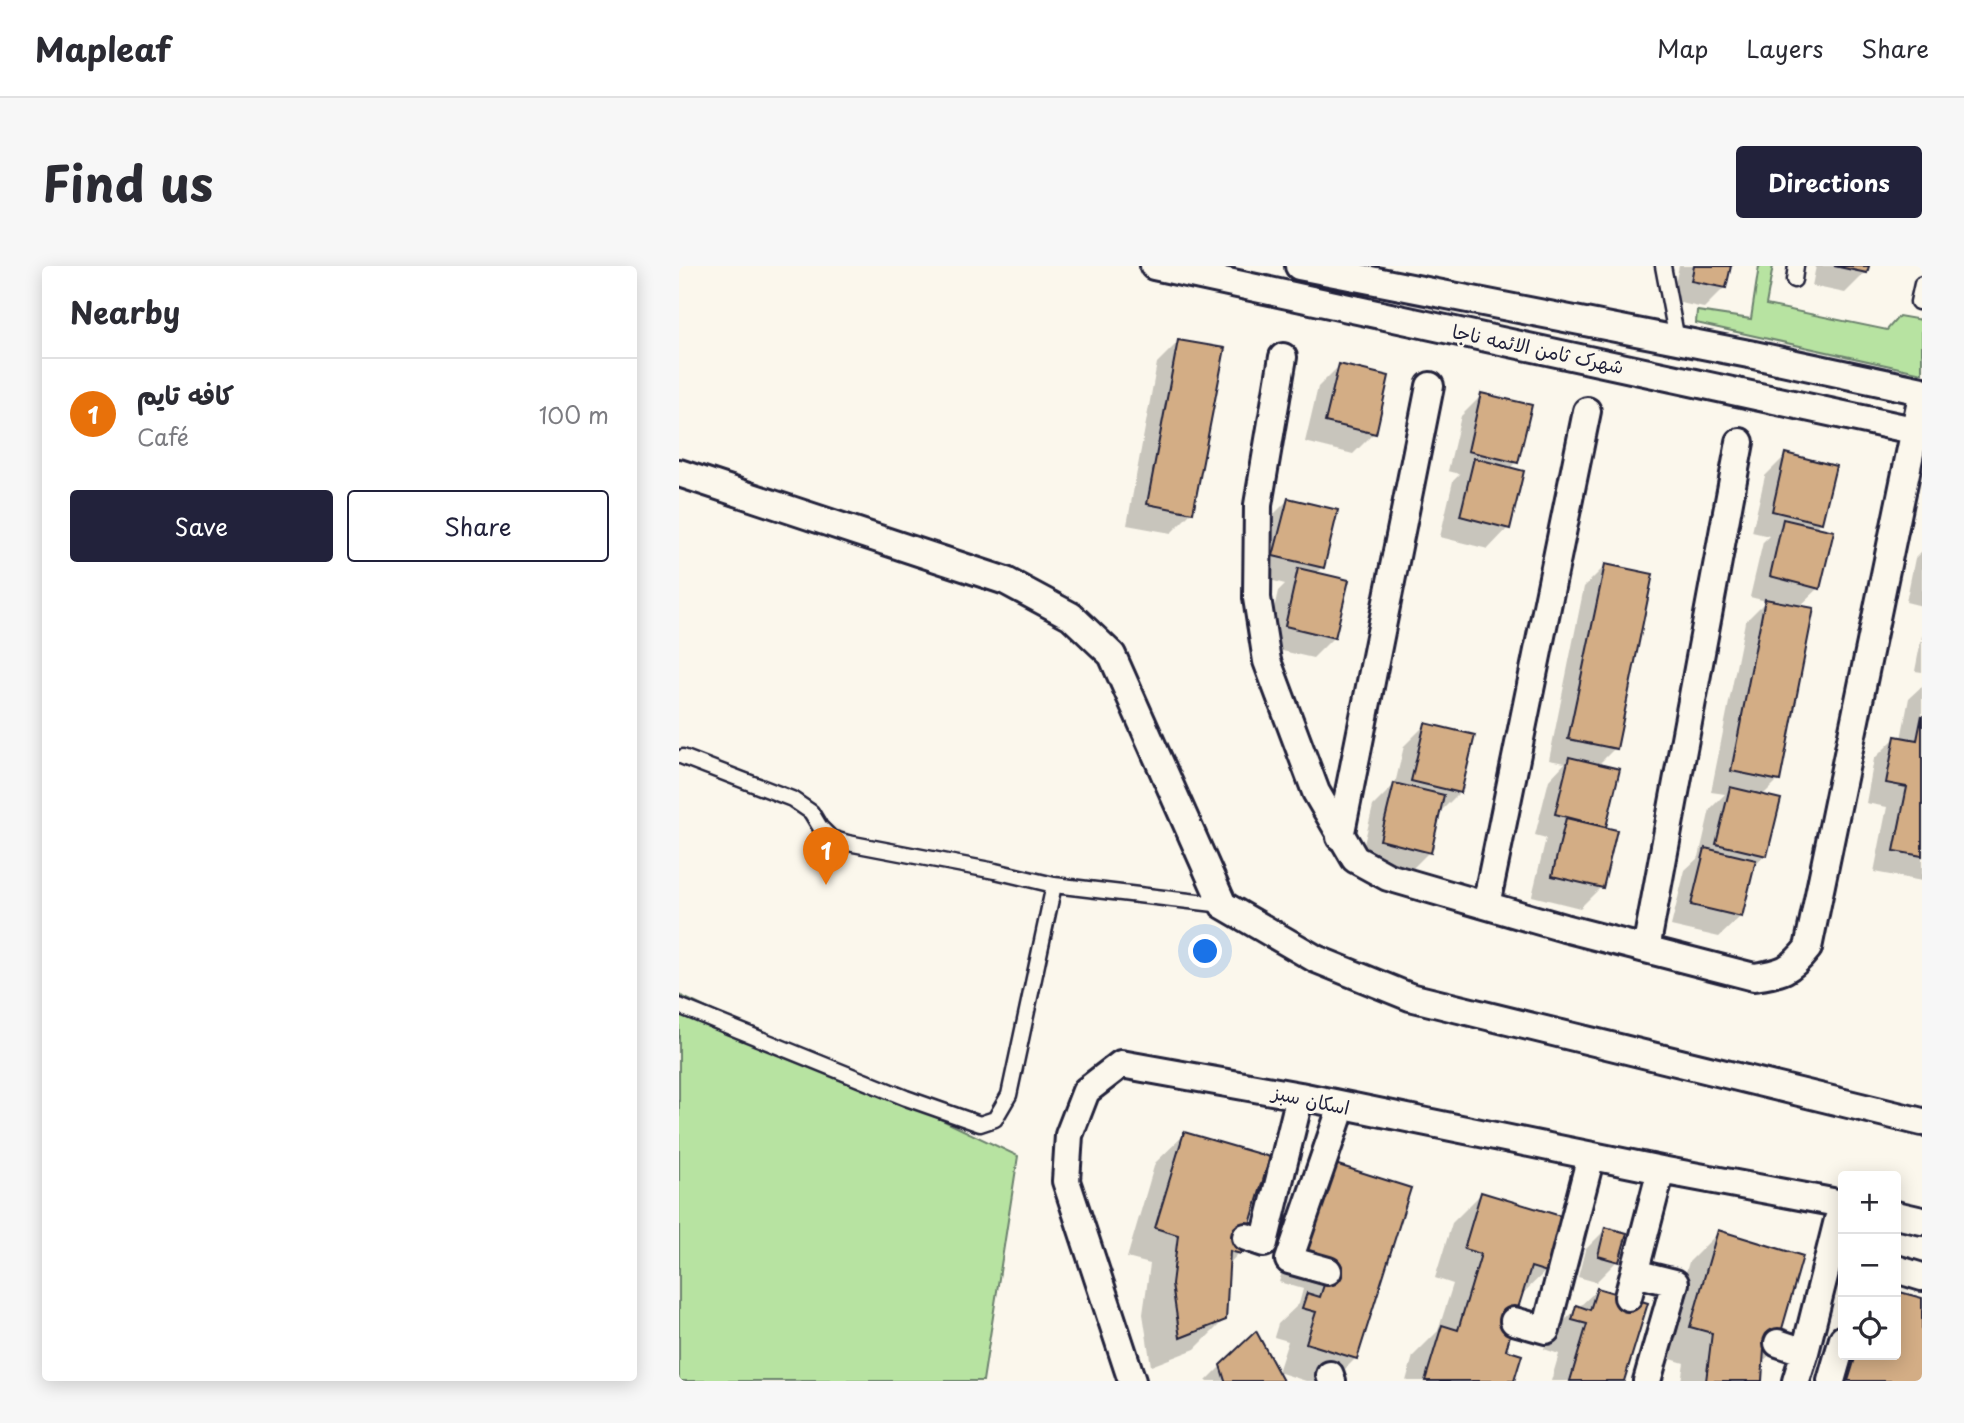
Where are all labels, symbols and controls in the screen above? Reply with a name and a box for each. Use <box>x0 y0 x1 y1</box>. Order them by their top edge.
text: Mapleaf <box>35 23 171 73</box>
text: Map <box>1657 30 1708 66</box>
text: Layers <box>1746 30 1823 66</box>
text: Share <box>1861 30 1929 66</box>
text: Find us <box>42 145 213 219</box>
button: Directions <box>1736 146 1922 218</box>
text: Nearby <box>70 289 180 334</box>
street label: شهرک ثامن الائمه ناجا <box>1450 316 1627 380</box>
text: کافه تایم <box>137 375 234 414</box>
text: 1 <box>88 397 99 432</box>
text: 100 m <box>539 397 609 432</box>
text: Café <box>137 419 189 454</box>
button: Save <box>70 490 333 562</box>
button: Share <box>347 490 609 562</box>
pin: 1 <box>803 827 849 885</box>
your location <box>1188 934 1222 968</box>
street label: اسکان سبز <box>1268 1077 1352 1121</box>
map controls <box>1838 1171 1901 1360</box>
button: + <box>1838 1171 1901 1234</box>
button: − <box>1838 1234 1901 1297</box>
button: locate <box>1838 1297 1901 1360</box>

